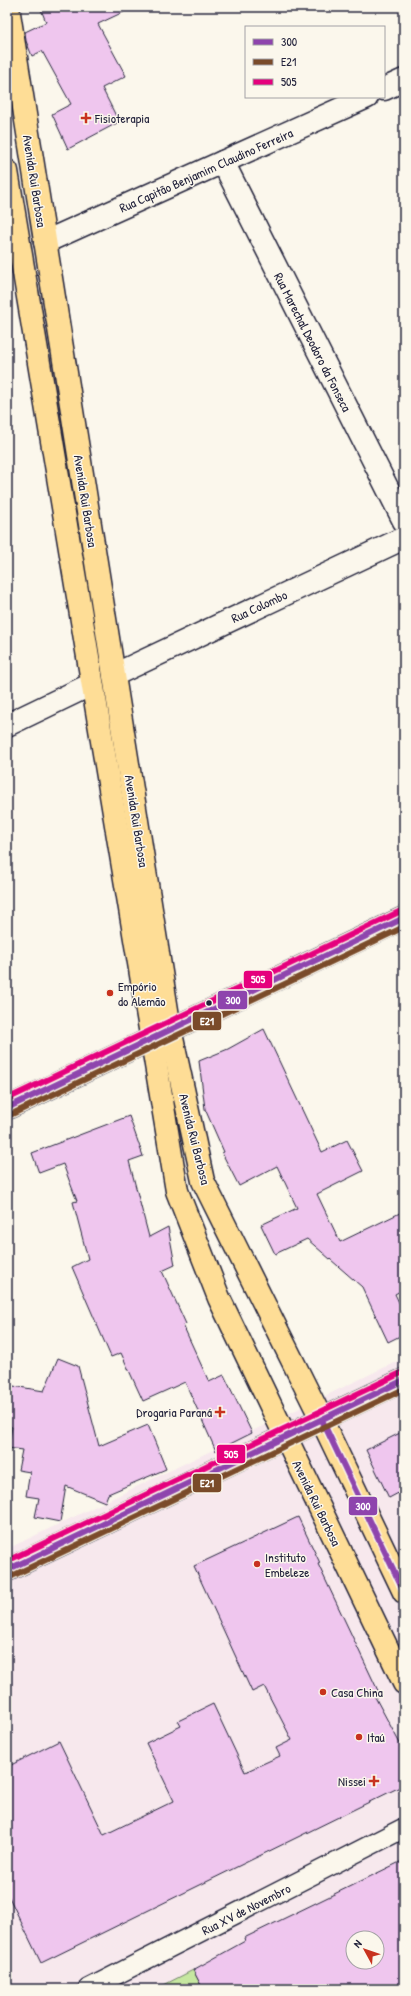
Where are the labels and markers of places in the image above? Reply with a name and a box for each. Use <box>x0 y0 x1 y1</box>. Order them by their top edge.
place label: Fisioterapia <box>94 109 149 127</box>
marker: Fisioterapia <box>80 112 92 124</box>
place label: Empório do Alemão <box>118 977 165 1010</box>
marker: Empório do Alemão <box>105 988 115 998</box>
unlabelled marker <box>204 998 214 1008</box>
place label: Drogaria Paraná <box>136 1403 212 1421</box>
marker: Drogaria Paraná <box>215 1407 225 1417</box>
place label: Instituto Embeleze <box>265 1548 310 1581</box>
marker: Instituto Embeleze <box>252 1559 262 1569</box>
place label: Casa China <box>331 1683 383 1701</box>
marker: Casa China <box>318 1687 328 1697</box>
place label: Itaú <box>367 1728 385 1746</box>
marker: Itaú <box>354 1732 364 1742</box>
place label: Nissei <box>338 1772 366 1790</box>
marker: Nissei <box>369 1776 379 1786</box>

